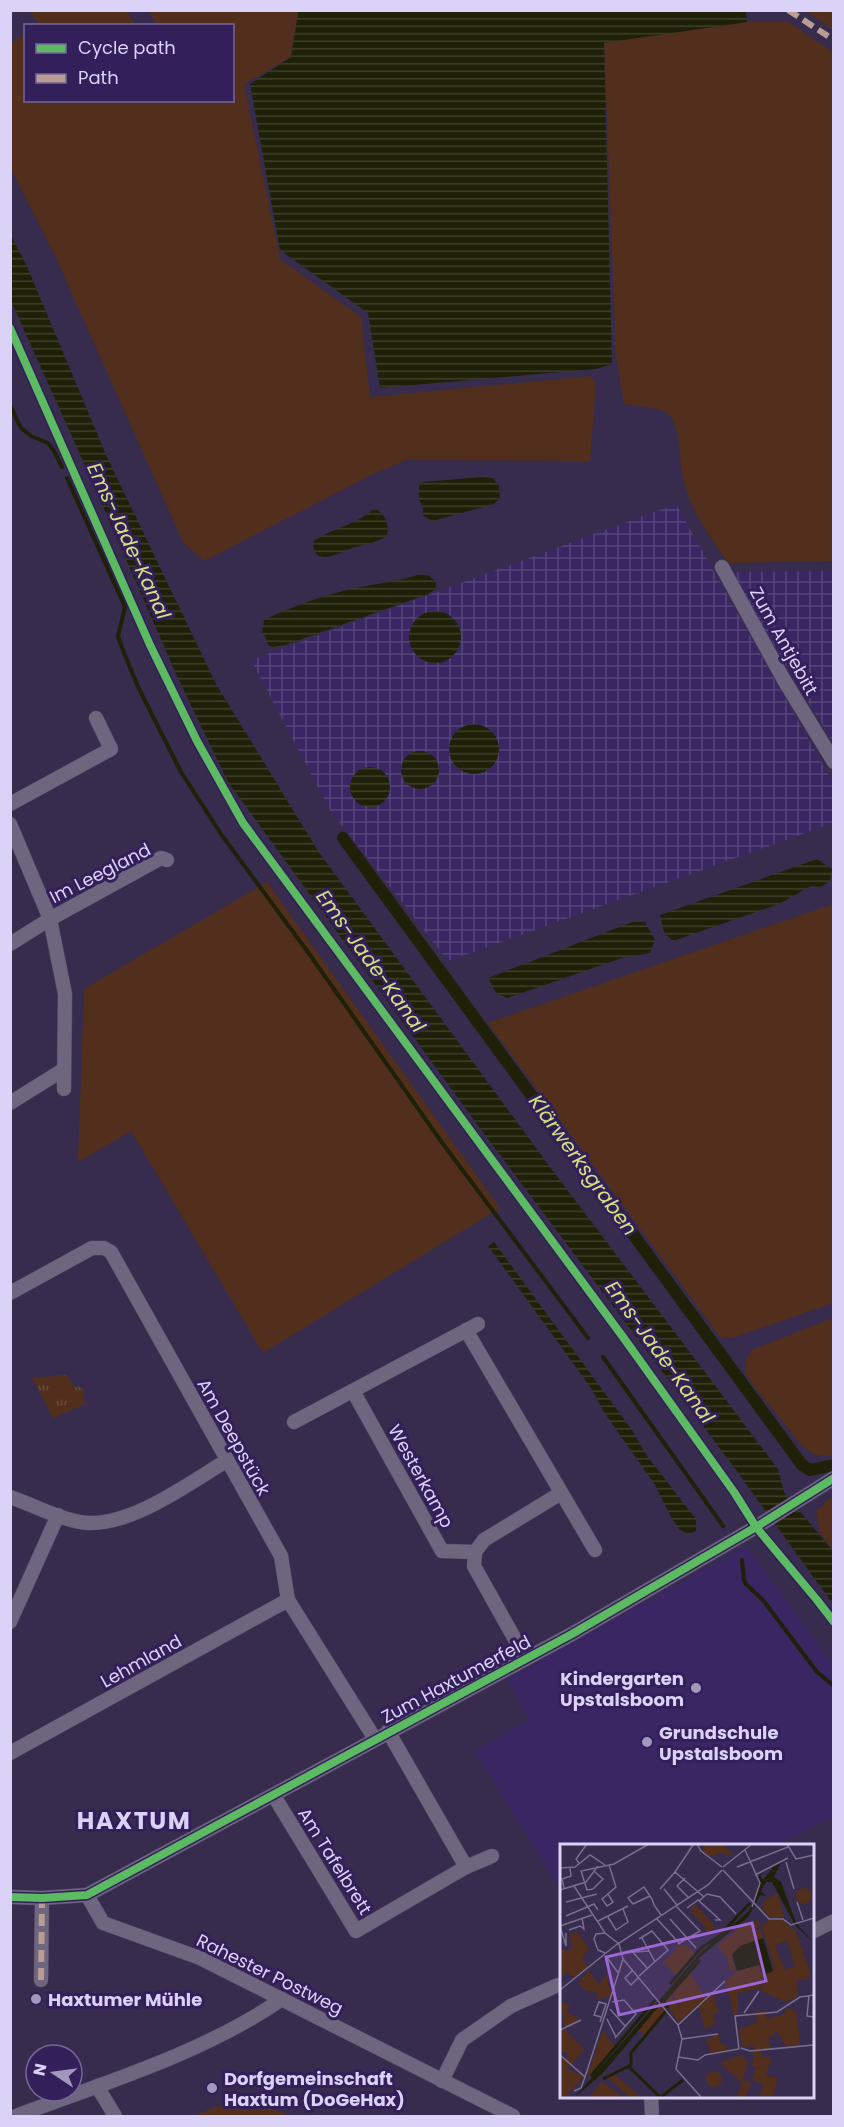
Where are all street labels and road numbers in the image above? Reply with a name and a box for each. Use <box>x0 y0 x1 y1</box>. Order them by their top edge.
street label: Zum Antjebitt <box>744 582 824 700</box>
street label: Im Leegland <box>45 837 155 909</box>
street label: Am Deepstück <box>191 1374 277 1501</box>
street label: Westerkamp <box>382 1420 460 1532</box>
street label: Lehmland <box>96 1628 186 1694</box>
street label: Zum Haxtumerfeld <box>377 1629 535 1729</box>
street label: Am Tafelbrett <box>292 1803 378 1919</box>
street label: Rahester Postweg <box>192 1928 348 2020</box>

